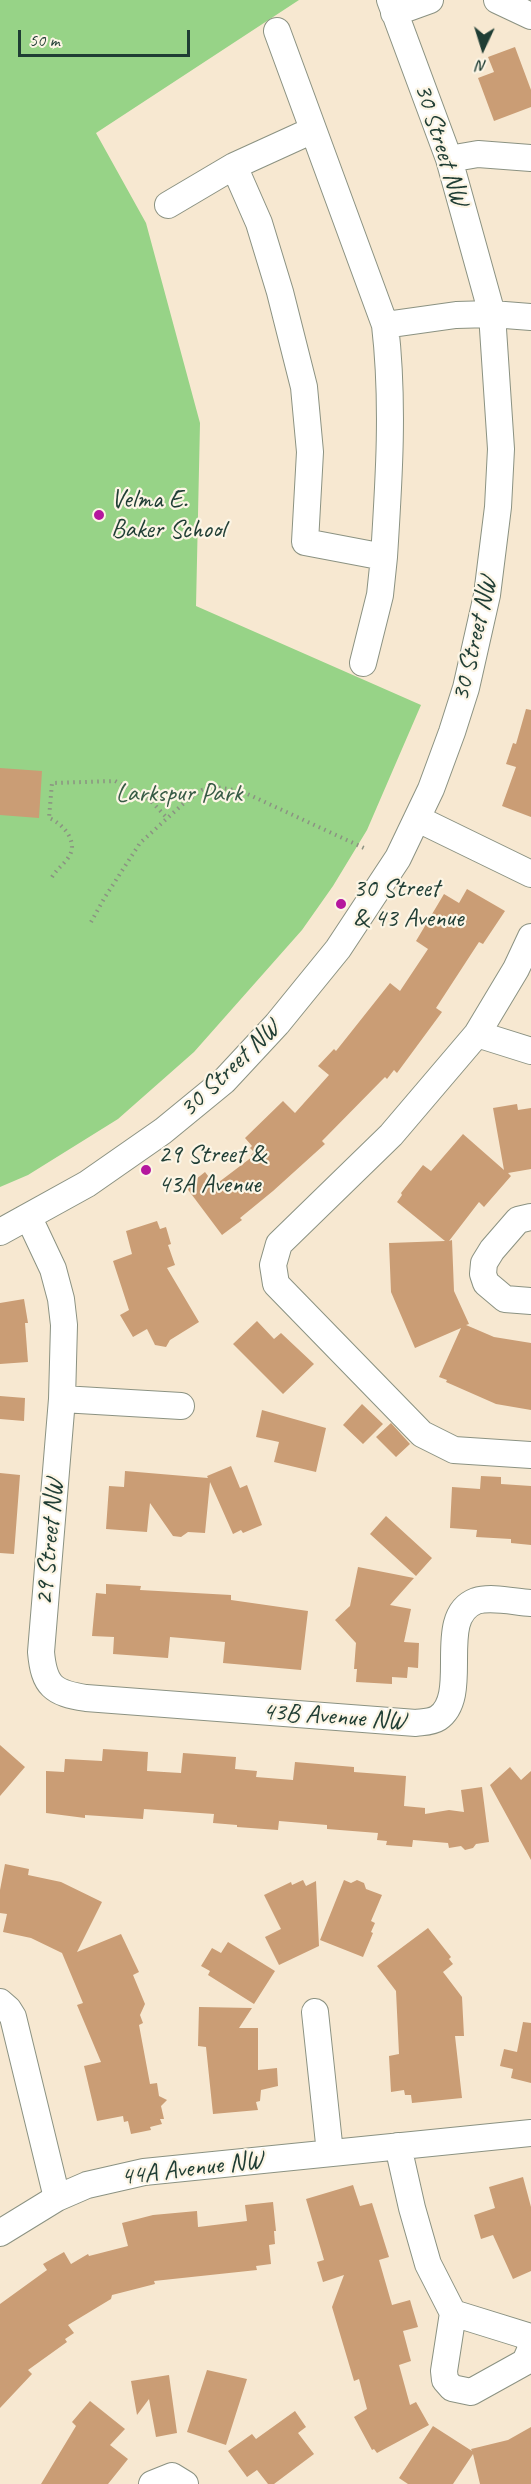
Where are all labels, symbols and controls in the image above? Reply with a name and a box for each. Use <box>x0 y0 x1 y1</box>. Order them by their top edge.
scale bar <box>21 18 194 56</box>
north arrow <box>453 18 513 78</box>
text: 50 m <box>29 29 60 51</box>
text: N <box>476 56 487 76</box>
street label: 30 Street NW <box>407 80 475 210</box>
place label: Velma E. Baker School <box>111 484 225 546</box>
marker: Velma E. Baker School <box>92 508 106 522</box>
street label: 30 Street NW <box>446 574 504 704</box>
park label: Larkspur Park <box>116 778 242 810</box>
place label: 30 Street & 43 Avenue <box>353 873 463 934</box>
marker: 30 Street & 43 Avenue <box>334 897 348 911</box>
street label: 30 Street NW <box>174 1014 286 1124</box>
place label: 29 Street & 43A Avenue <box>158 1139 265 1200</box>
marker: 29 Street & 43A Avenue <box>139 1163 153 1177</box>
street label: 29 Street NW <box>29 1477 71 1607</box>
street label: 43B Avenue NW <box>261 1696 407 1738</box>
street label: 44A Avenue NW <box>119 2145 265 2193</box>

